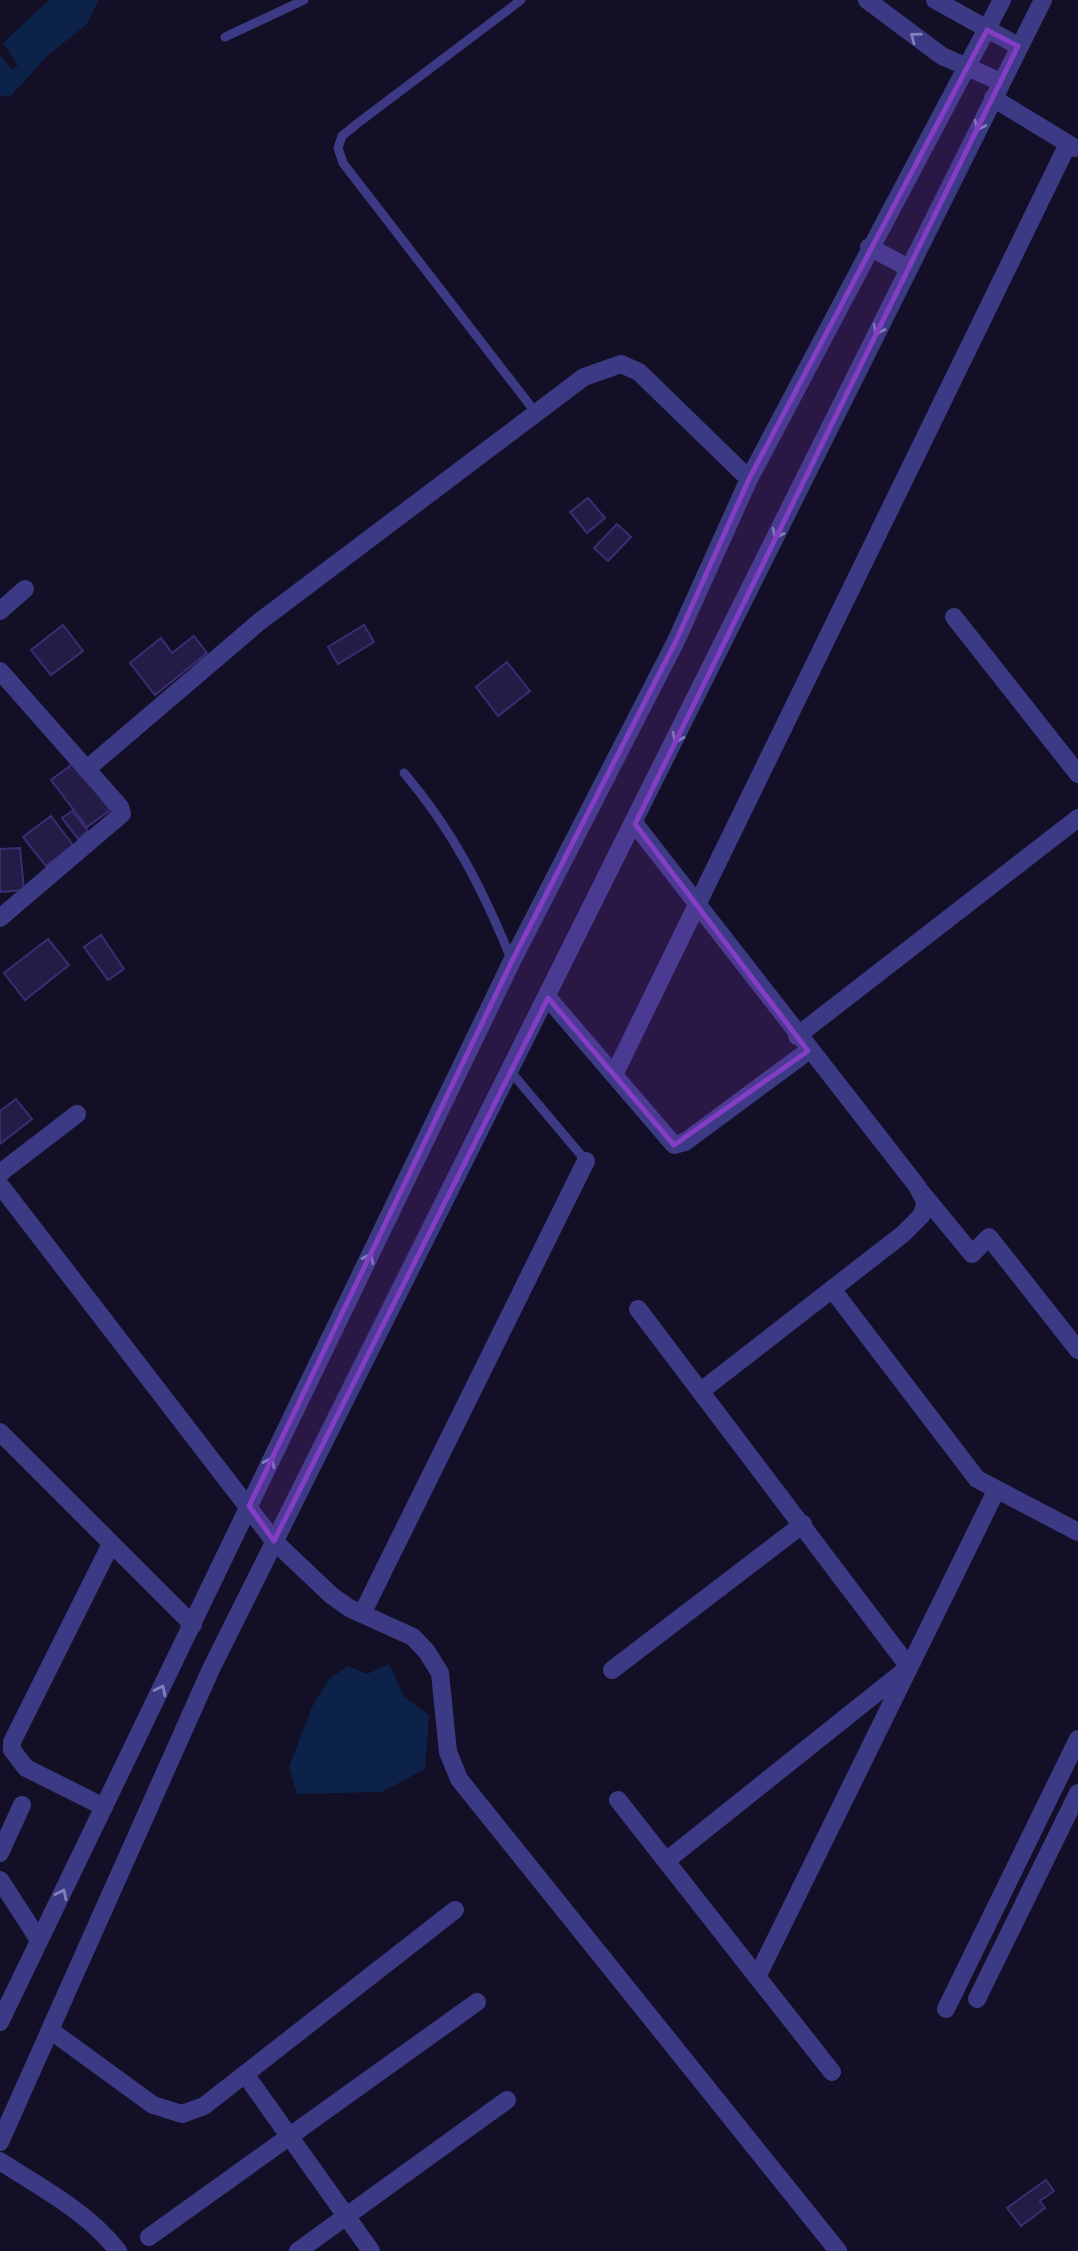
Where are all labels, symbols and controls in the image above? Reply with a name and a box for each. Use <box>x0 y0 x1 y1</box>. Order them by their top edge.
one-way arrow <box>910 33 922 46</box>
one-way arrow <box>973 119 987 131</box>
one-way arrow <box>873 323 887 335</box>
one-way arrow <box>772 527 786 539</box>
one-way arrow <box>671 731 685 743</box>
one-way arrow <box>361 1253 375 1265</box>
one-way arrow <box>262 1457 276 1469</box>
one-way arrow <box>153 1685 167 1697</box>
one-way arrow <box>53 1889 67 1901</box>

